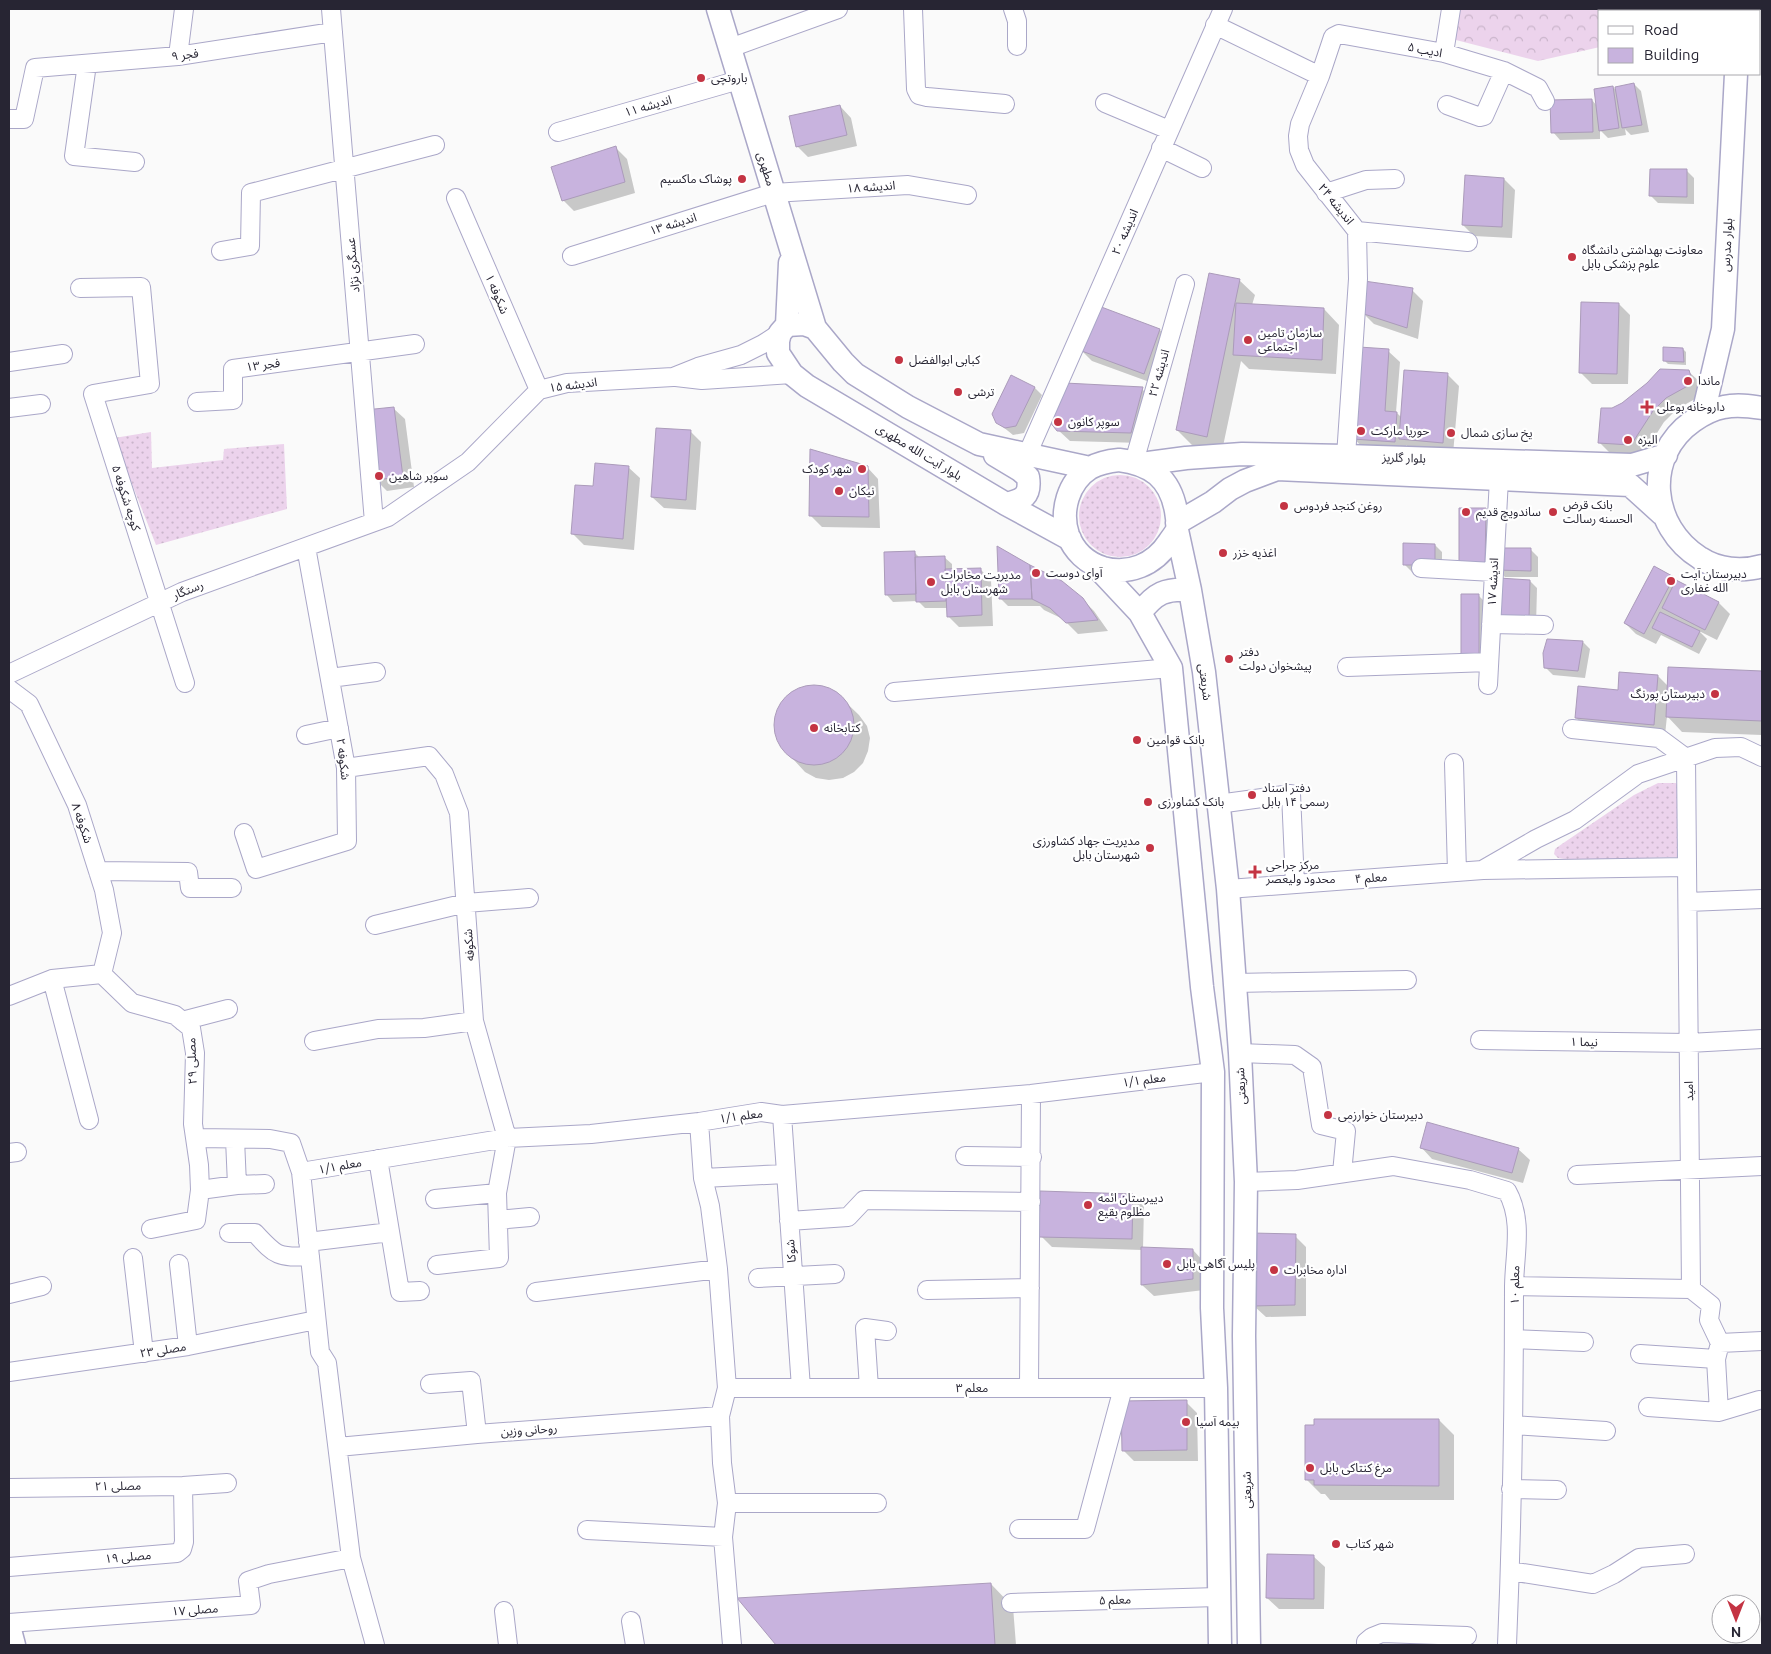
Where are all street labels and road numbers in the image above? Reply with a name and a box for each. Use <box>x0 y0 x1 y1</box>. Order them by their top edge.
street label: ادیب ۵ <box>1406 40 1444 60</box>
street label: فجر ۹ <box>170 46 200 64</box>
street label: اندیشه ۱۱ <box>623 93 673 119</box>
street label: مطهری <box>754 150 778 188</box>
street label: اندیشه ۱۸ <box>846 178 896 196</box>
street label: اندیشه ۲۴ <box>1315 181 1357 227</box>
street label: اندیشه ۲۰ <box>1109 207 1141 257</box>
street label: اندیشه ١٣ <box>648 210 698 238</box>
street label: بلوار مدرس <box>1719 218 1735 272</box>
street label: عسگری نژاد <box>344 237 362 293</box>
street label: شکوفه ۱ <box>482 272 512 316</box>
street label: اندیشه ۲۲ <box>1146 348 1173 398</box>
street label: فجر ۱۳ <box>245 356 281 374</box>
street label: اندیشه ۱۵ <box>548 375 598 395</box>
street label: بلوار آیت الله مطهری <box>873 421 964 483</box>
street label: بلوار گلریز <box>1381 450 1426 466</box>
street label: کوچه شکوفه ۵ <box>108 463 144 534</box>
street label: اندیشه ۱۷ <box>1485 557 1501 607</box>
street label: رستگار <box>170 578 205 603</box>
street label: شریعتی <box>1196 663 1214 701</box>
street label: شکوفه ۲ <box>333 737 353 781</box>
street label: شکوفه ۸ <box>69 801 95 845</box>
street label: معلم ۴ <box>1354 870 1388 888</box>
street label: شکوفه <box>461 928 477 962</box>
street label: نیما ۱ <box>1570 1035 1598 1049</box>
street label: مصلی ۲۹ <box>184 1037 200 1085</box>
street label: شریعتی <box>1233 1067 1249 1105</box>
street label: معلم ۱/۱ <box>1121 1070 1167 1092</box>
street label: امید <box>1682 1081 1696 1101</box>
street label: معلم ۱/۱ <box>718 1106 764 1128</box>
street label: معلم ۱/۱ <box>317 1155 363 1179</box>
street label: شوکا <box>783 1239 799 1263</box>
street label: معلم ۱۰ <box>1508 1265 1524 1305</box>
street label: مصلی ۲۳ <box>139 1339 187 1361</box>
street label: معلم ۳ <box>956 1381 988 1397</box>
street label: روحانی وزین <box>500 1421 558 1439</box>
street label: شریعتی <box>1240 1471 1254 1509</box>
street label: مصلی ۲۱ <box>95 1479 141 1493</box>
street label: مصلی ۱۹ <box>104 1548 152 1566</box>
street label: معلم ۵ <box>1098 1592 1132 1610</box>
street label: مصلی ۱۷ <box>171 1601 219 1619</box>

